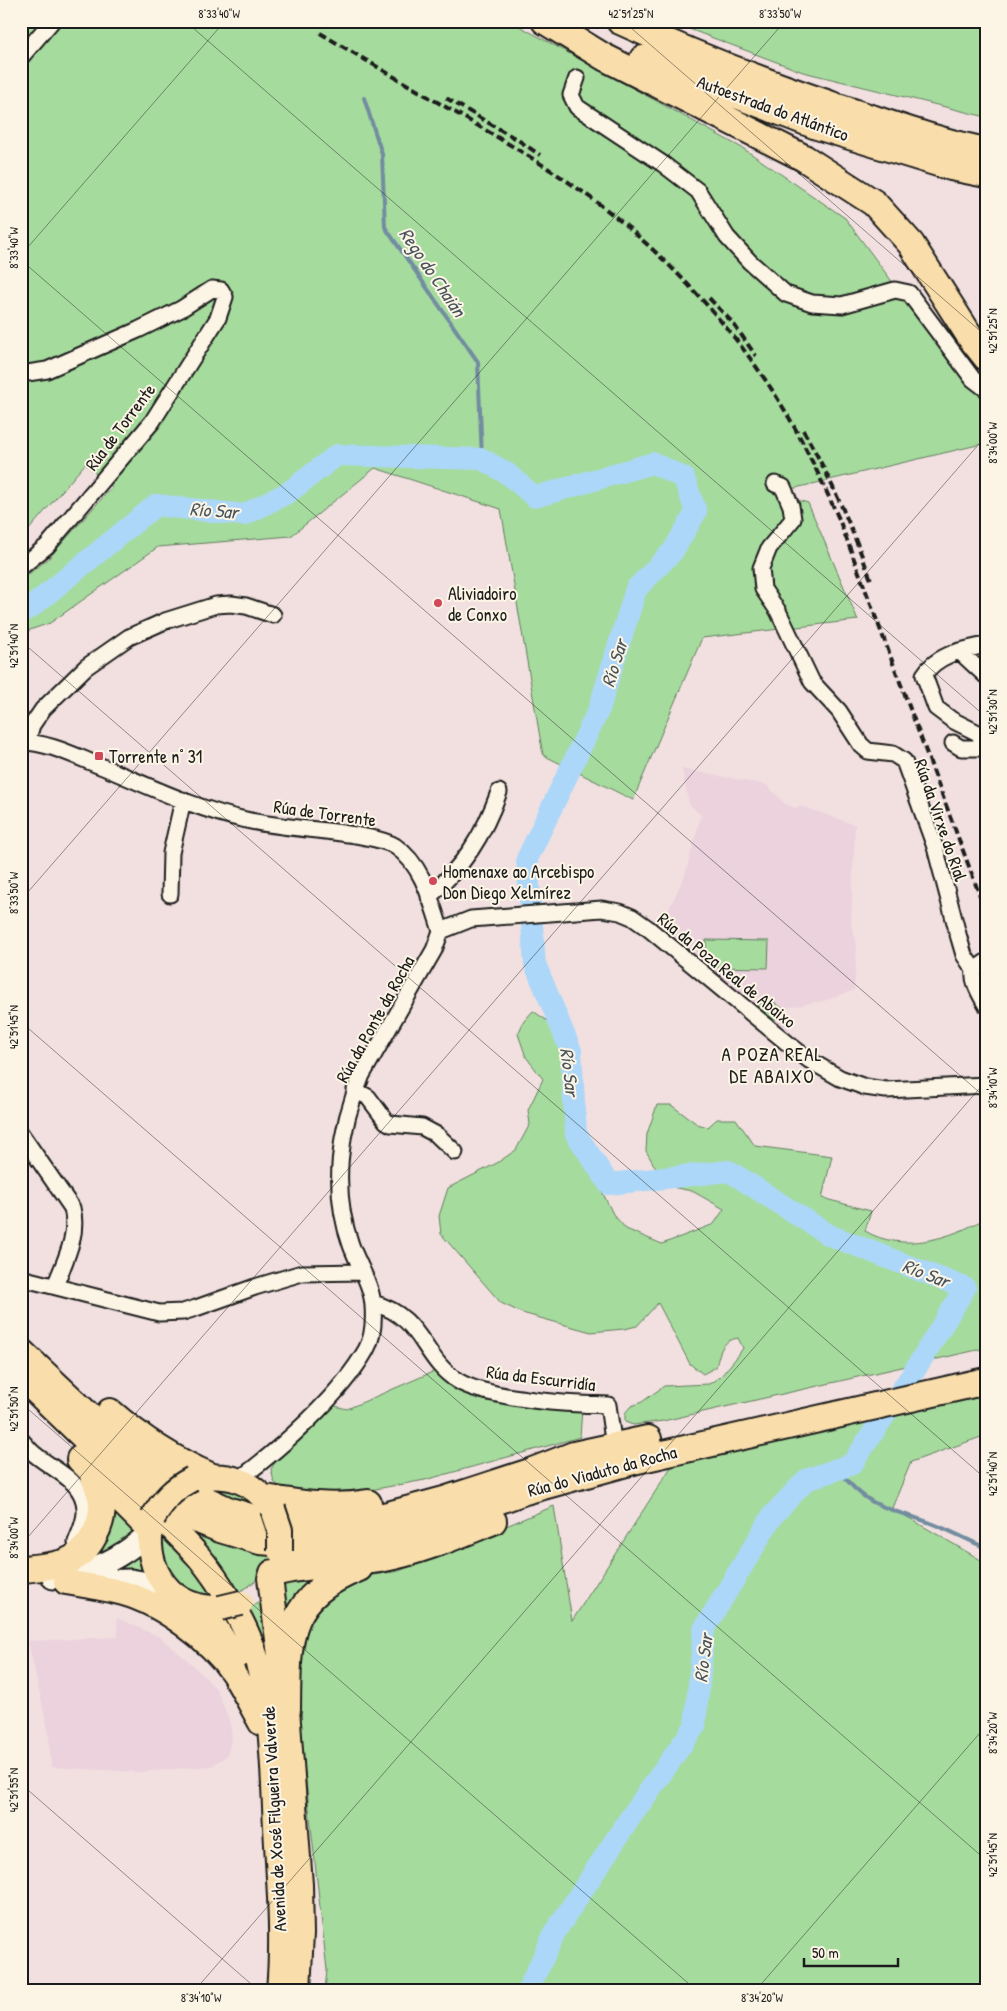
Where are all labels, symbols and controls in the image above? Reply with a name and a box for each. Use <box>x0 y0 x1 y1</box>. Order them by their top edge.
text: 8°33'40"W <box>198 5 240 22</box>
text: 42°51'25"N <box>608 5 654 22</box>
text: 8°33'50"W <box>759 5 802 22</box>
street label: Autoestrada do Atlántico <box>694 69 852 147</box>
water label: Rego do Chaián <box>394 222 473 323</box>
text: 8°33'40"W <box>5 227 22 269</box>
text: 42°51'25"N <box>984 308 1001 354</box>
street label: Rúa de Torrente <box>79 378 161 476</box>
text: 8°34'00"W <box>984 422 1001 464</box>
water label: Río Sar <box>189 495 242 525</box>
place label: Aliviadoiro de Conxo <box>448 581 516 627</box>
marker: Aliviadoiro de Conxo <box>432 597 444 609</box>
text: 42°51'40"N <box>5 624 22 668</box>
water label: Río Sar <box>594 633 634 690</box>
text: 42°51'30"N <box>984 689 1001 735</box>
place label: Torrente n° 31 <box>109 744 202 769</box>
marker: Torrente n° 31 <box>93 750 105 762</box>
street label: Rúa da Virxe do Rial <box>908 756 974 885</box>
street label: Rúa de Torrente <box>272 793 378 833</box>
place label: Homenaxe ao Arcebispo Don Diego Xelmírez <box>443 859 594 905</box>
text: 8°33'50"W <box>5 871 22 914</box>
marker: Homenaxe ao Arcebispo Don Diego Xelmírez <box>427 875 439 887</box>
street label: Rúa da Poza Real de Abaixo <box>652 906 802 1034</box>
street label: Rúa da Ponte da Rocha <box>330 951 420 1087</box>
text: 42°51'45"N <box>5 1005 22 1049</box>
district label: A POZA REAL DE ABAIXO <box>722 1041 822 1089</box>
water label: Río Sar <box>554 1046 586 1100</box>
text: 8°34'10"W <box>984 1067 1001 1108</box>
water label: Río Sar <box>899 1252 956 1295</box>
street label: Rúa da Escurridía <box>485 1359 597 1397</box>
text: 42°51'50"N <box>5 1387 22 1431</box>
street label: Rúa do Viaduto da Rocha <box>525 1439 679 1503</box>
text: 42°51'40"N <box>984 1452 1001 1496</box>
text: 8°34'00"W <box>5 1517 22 1559</box>
water label: Río Sar <box>687 1630 719 1684</box>
street label: Avenida de Xosé Filgueira Valverde <box>256 1706 292 1932</box>
text: 8°34'20"W <box>984 1711 1001 1754</box>
text: 42°51'55"N <box>5 1768 22 1812</box>
text: 42°51'45"N <box>984 1833 1001 1877</box>
scale bar <box>804 1936 898 1968</box>
text: 50 m <box>812 1942 839 1963</box>
text: 8°34'10"W <box>181 1989 222 2006</box>
text: 8°34'20"W <box>741 1989 784 2006</box>

